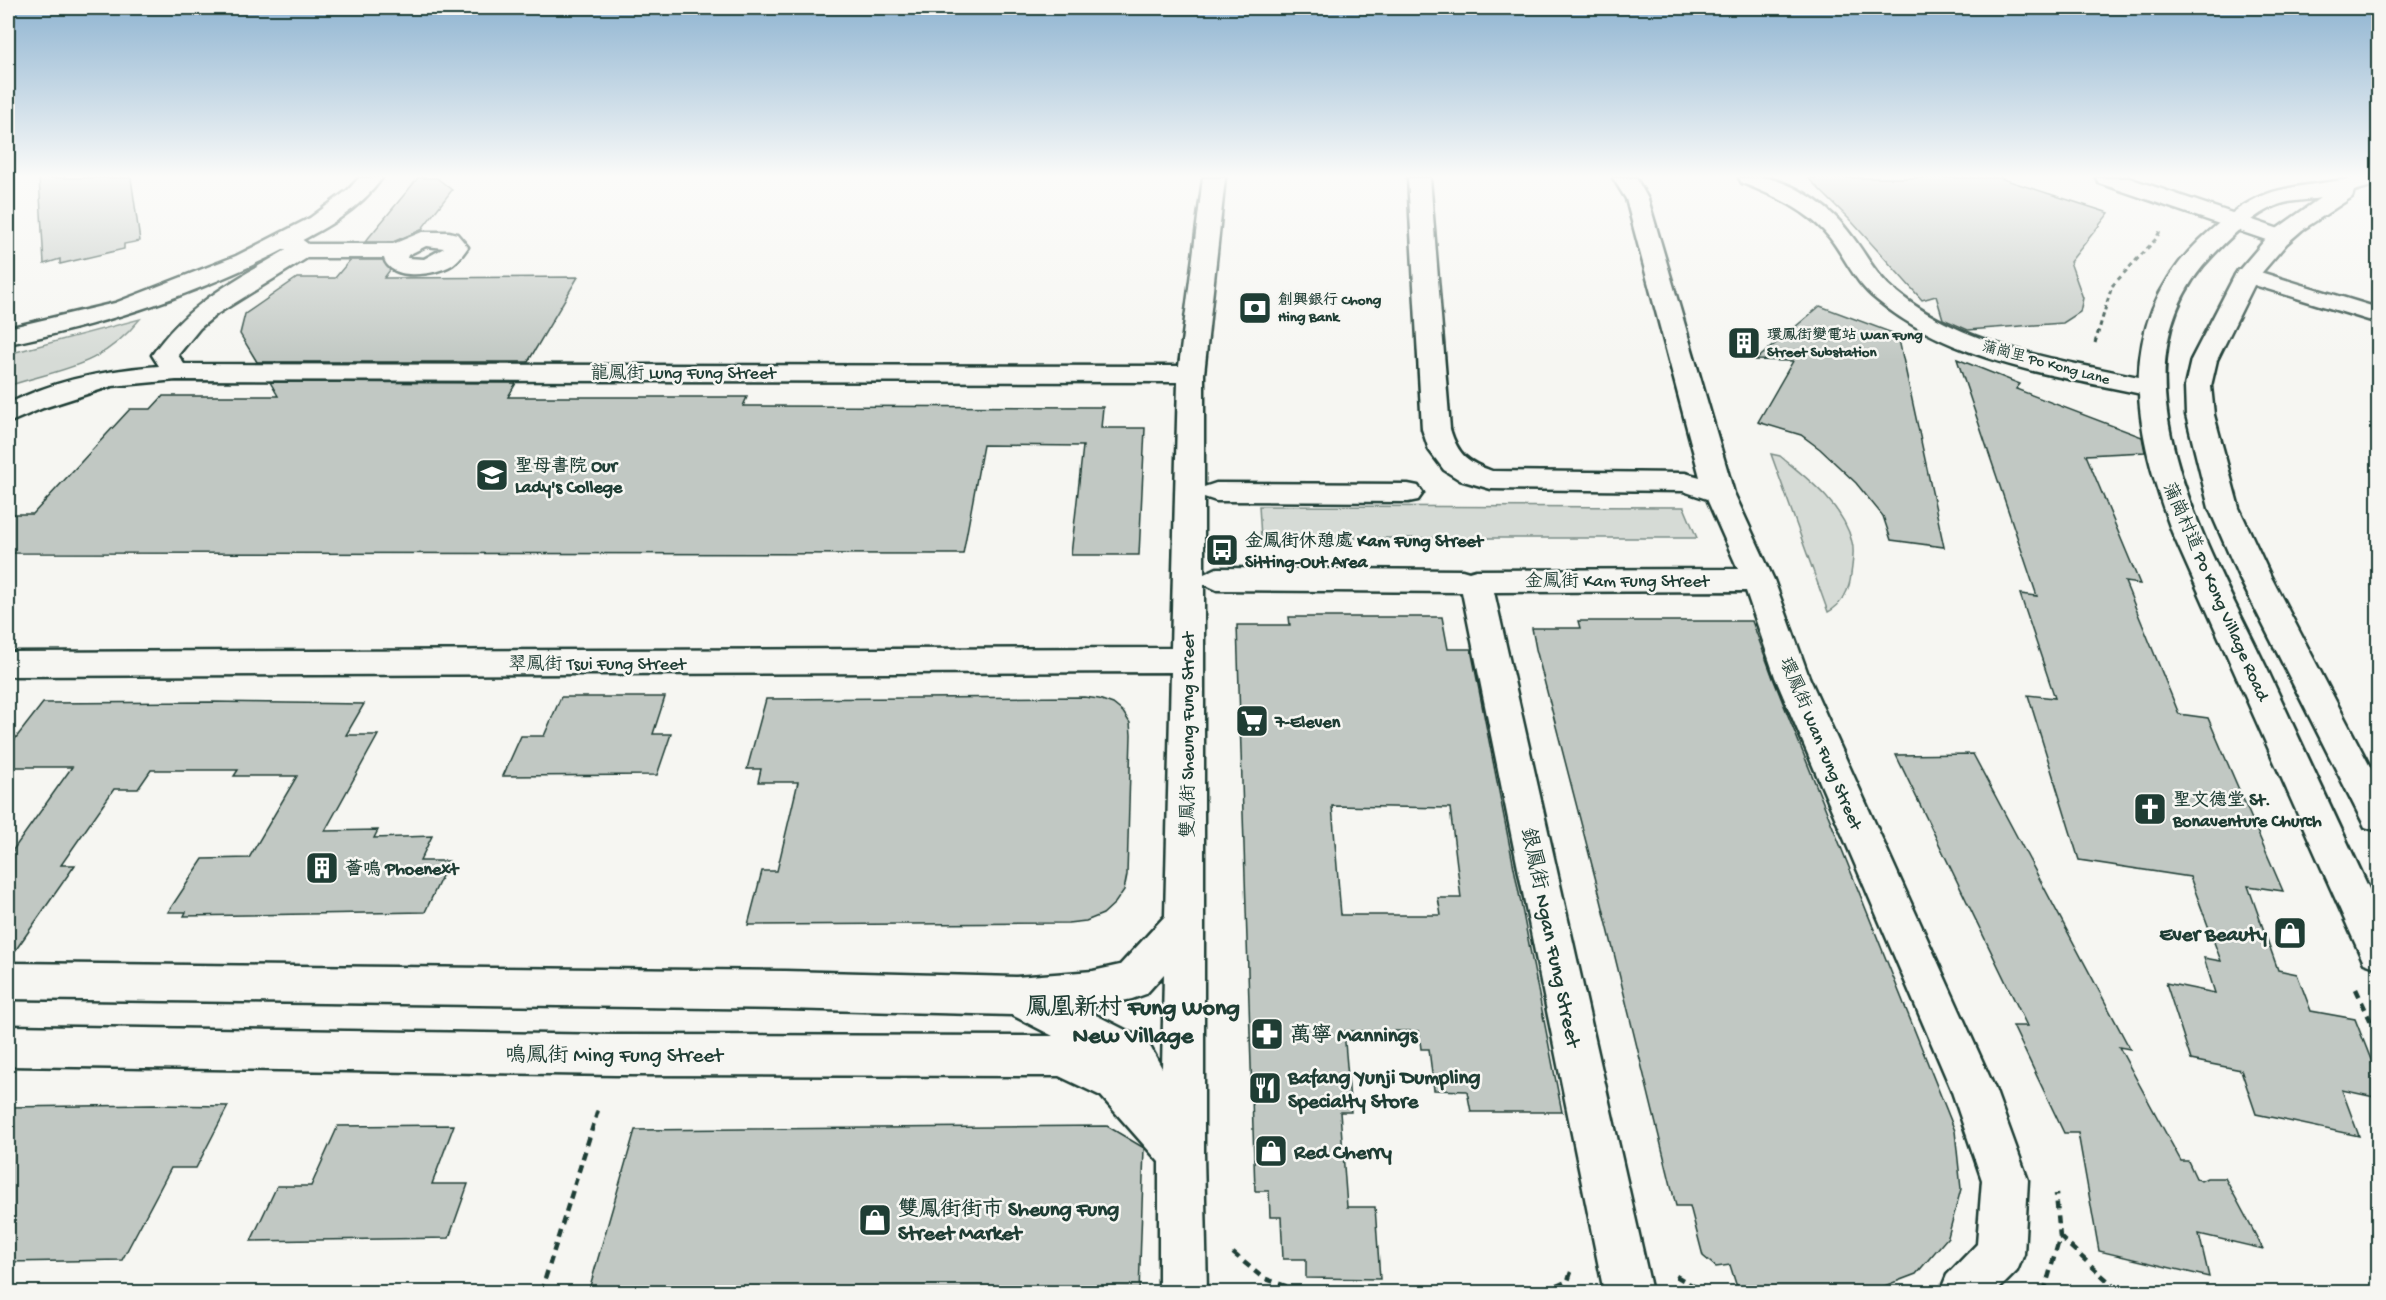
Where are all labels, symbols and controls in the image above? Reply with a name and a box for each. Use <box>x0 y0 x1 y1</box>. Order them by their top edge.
bank icon: 創興銀行 Chong Hing Bank <box>1237 290 1273 326</box>
place label: 創興銀行 Chong Hing Bank <box>1278 291 1382 327</box>
building icon: 環鳳街變電站 Wan Fung Street Substation <box>1726 325 1762 361</box>
place label: 環鳳街變電站 Wan Fung Street Substation <box>1767 327 1923 362</box>
street label: 蒲崗里 Po Kong Lane <box>1979 338 2112 390</box>
street label: 龍鳳街 Lung Fung Street <box>590 363 777 385</box>
place label: 聖母書院 Our Lady's College <box>515 456 623 499</box>
school or university icon: 聖母書院 Our Lady's College <box>474 457 510 493</box>
street label: 蒲崗村道 Po Kong Village Road <box>2157 479 2275 706</box>
place label: 金鳳街休憩處 Kam Fung Street Sitting-Out Area <box>1245 531 1485 574</box>
bus stop icon: 金鳳街休憩處 Kam Fung Street Sitting-Out Area <box>1204 532 1240 568</box>
street label: 金鳳街 Kam Fung Street <box>1525 571 1711 593</box>
street label: 雙鳳街 Sheung Fung Street <box>1178 630 1200 838</box>
street label: 翠鳳街 Tsui Fung Street <box>508 654 687 676</box>
street label: 環鳳街 Wan Fung Street <box>1774 654 1867 835</box>
supermarket icon: 7-Eleven <box>1234 703 1270 739</box>
place label: 7-Eleven <box>1274 713 1341 734</box>
place label: 聖文德堂 St. Bonaventure Church <box>2172 790 2322 833</box>
church icon: 聖文德堂 St. Bonaventure Church <box>2132 791 2168 827</box>
street label: 銀鳳街 Ngan Fung Street <box>1513 825 1586 1052</box>
building icon: 薈鳴 Phoenext <box>304 850 340 886</box>
place label: 薈鳴 Phoenext <box>345 858 460 881</box>
shop icon: Ever Beauty <box>2272 915 2308 951</box>
place label: Ever Beauty <box>2159 924 2268 949</box>
district label: 鳳凰新村 Fung Wong New Village <box>1026 994 1240 1052</box>
pharmacy icon: 萬寧 Mannings <box>1249 1016 1285 1052</box>
place label: 萬寧 Mannings <box>1290 1023 1419 1050</box>
street label: 鳴鳳街 Ming Fung Street <box>505 1043 725 1070</box>
place label: Bafang Yunji Dumpling Specialty Store <box>1287 1067 1481 1116</box>
restaurant icon: Bafang Yunji Dumpling Specialty Store <box>1247 1070 1283 1106</box>
shop icon: Red Cherry <box>1253 1133 1289 1169</box>
place label: Red Cherry <box>1293 1142 1392 1167</box>
place label: 雙鳳街街市 Sheung Fung Street Market <box>898 1197 1119 1248</box>
shop icon: 雙鳳街街市 Sheung Fung Street Market <box>857 1202 893 1238</box>

